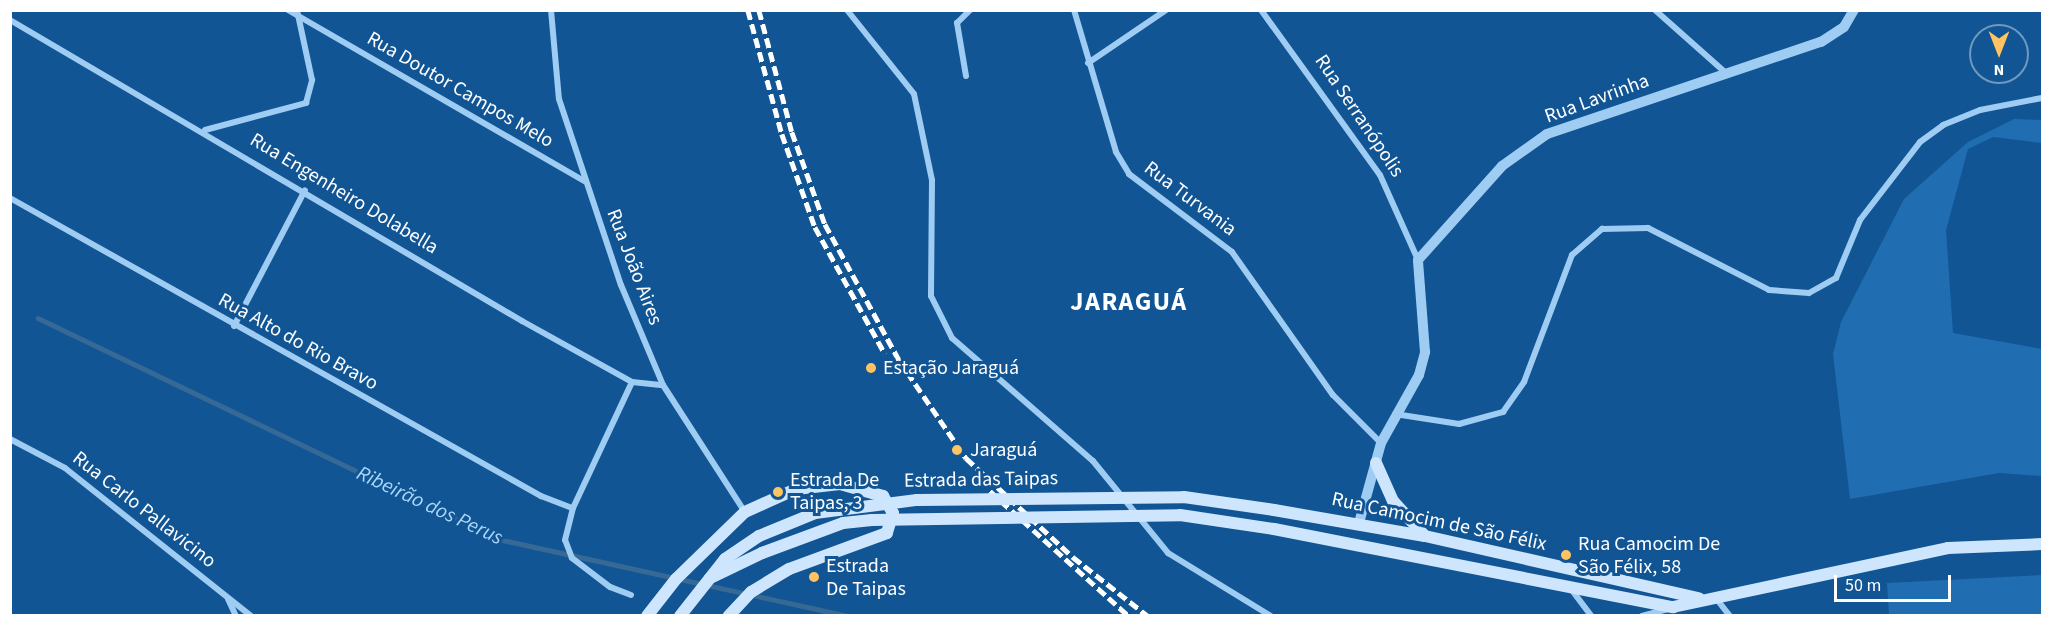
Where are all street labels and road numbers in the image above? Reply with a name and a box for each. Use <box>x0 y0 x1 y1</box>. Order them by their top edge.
street label: Rua Doutor Campos Melo <box>362 27 558 153</box>
street label: Rua Serranópolis <box>1309 50 1409 182</box>
street label: Rua Lavrinha <box>1542 69 1652 129</box>
street label: Rua Engenheiro Dolabella <box>246 128 442 260</box>
street label: Rua Turvania <box>1139 156 1241 242</box>
street label: Rua João Aires <box>601 206 667 328</box>
street label: Rua Alto do Rio Bravo <box>214 288 382 396</box>
street label: Rua Carlo Pallavicino <box>67 446 221 574</box>
street label: Estrada das Taipas <box>904 467 1058 493</box>
street label: Rua Camocim de São Félix <box>1329 487 1549 557</box>

